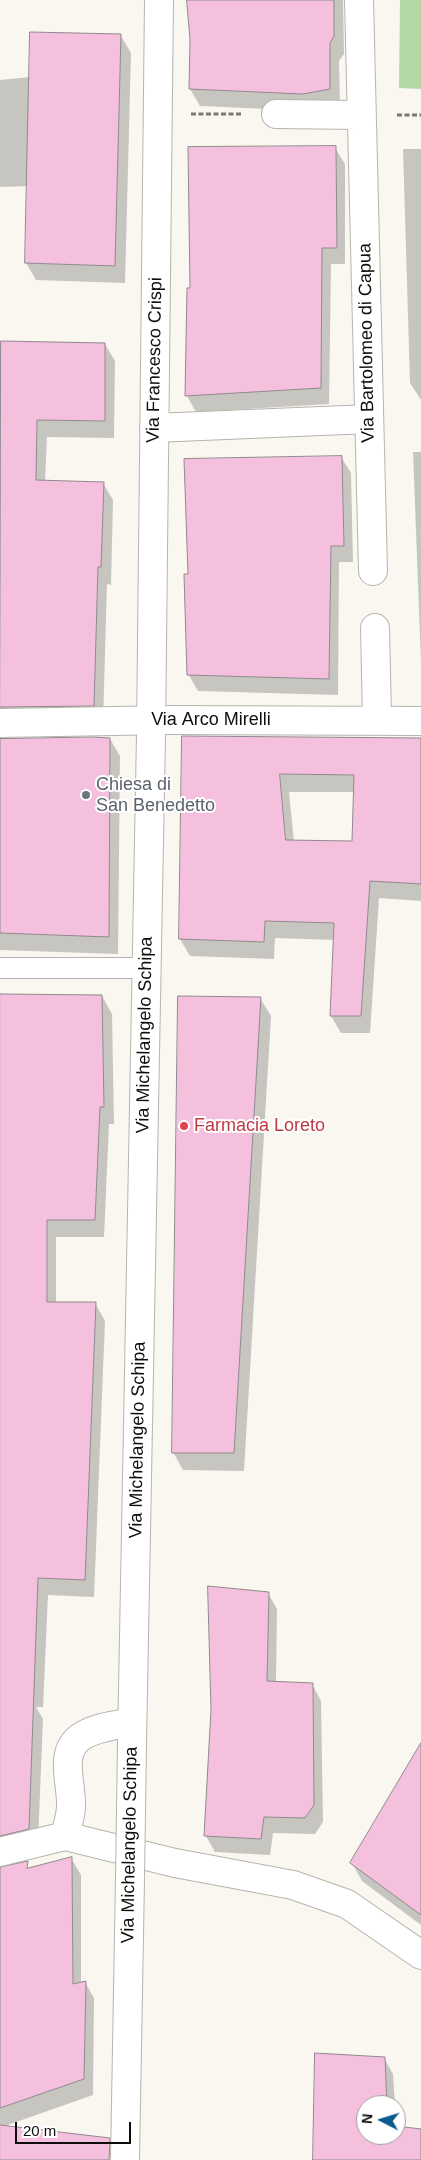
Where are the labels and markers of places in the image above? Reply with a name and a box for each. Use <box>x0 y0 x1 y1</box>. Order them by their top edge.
place label: Chiesa di San Benedetto <box>96 774 215 816</box>
marker: Chiesa di San Benedetto <box>80 789 92 801</box>
place label: Farmacia Loreto <box>194 1115 325 1137</box>
marker: Farmacia Loreto <box>178 1120 190 1132</box>

